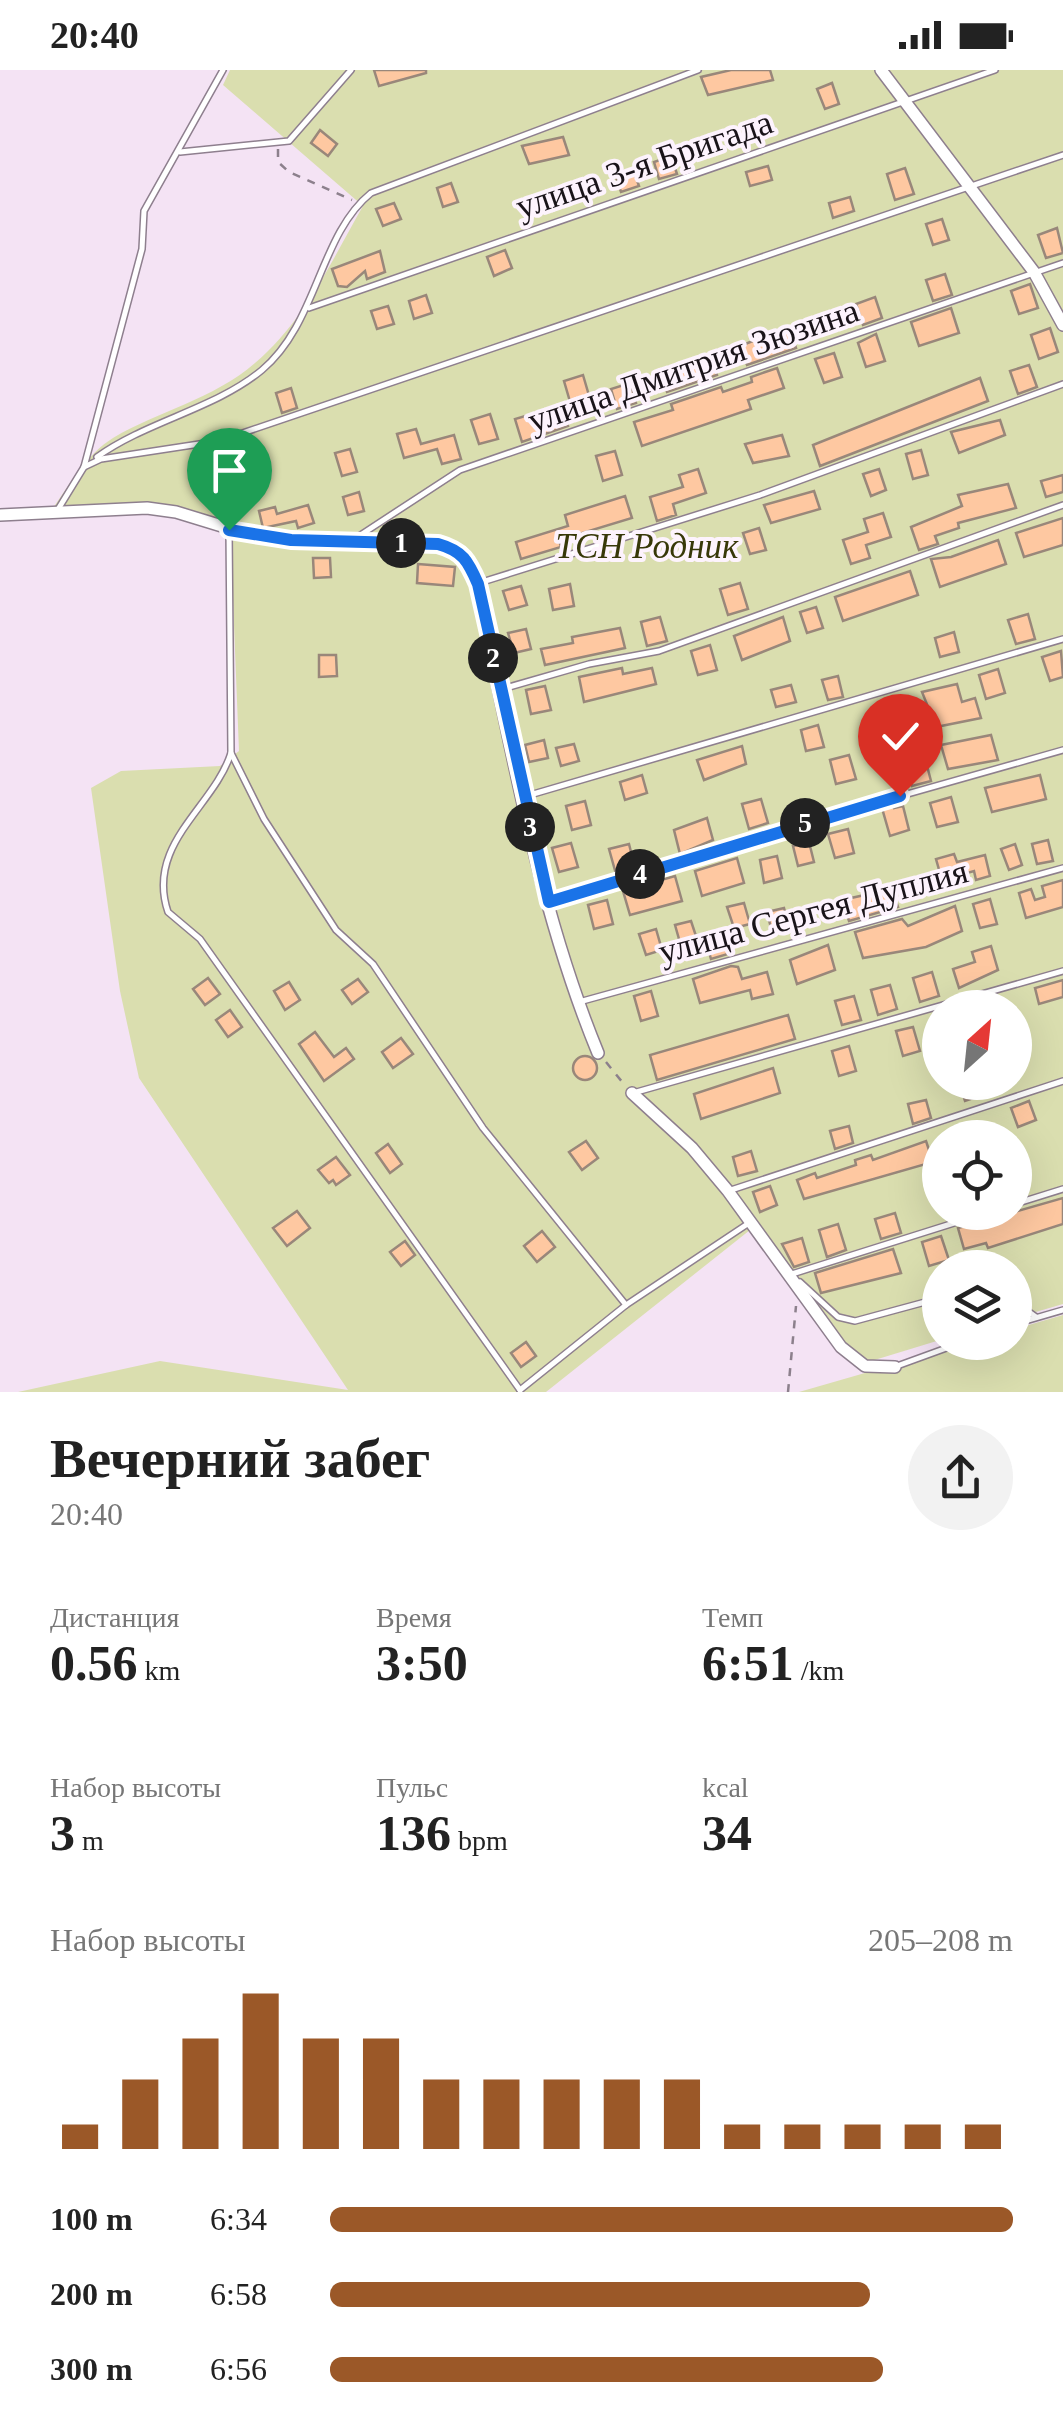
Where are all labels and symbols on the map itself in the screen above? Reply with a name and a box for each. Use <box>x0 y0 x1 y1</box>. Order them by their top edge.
street label: улица 3-я Бригада <box>511 102 778 227</box>
street label: улица Дмитрия Зюзина <box>523 290 864 440</box>
pin <box>187 428 272 531</box>
pin: 1 <box>376 518 426 568</box>
park label: ТСН Родник <box>556 527 739 566</box>
pin: 2 <box>468 633 518 683</box>
pin <box>858 694 943 797</box>
pin: 5 <box>780 798 830 848</box>
pin: 3 <box>505 802 555 852</box>
pin: 4 <box>615 849 665 899</box>
street label: улица Сергея Дуплия <box>654 851 972 972</box>
north arrow <box>922 990 1032 1100</box>

